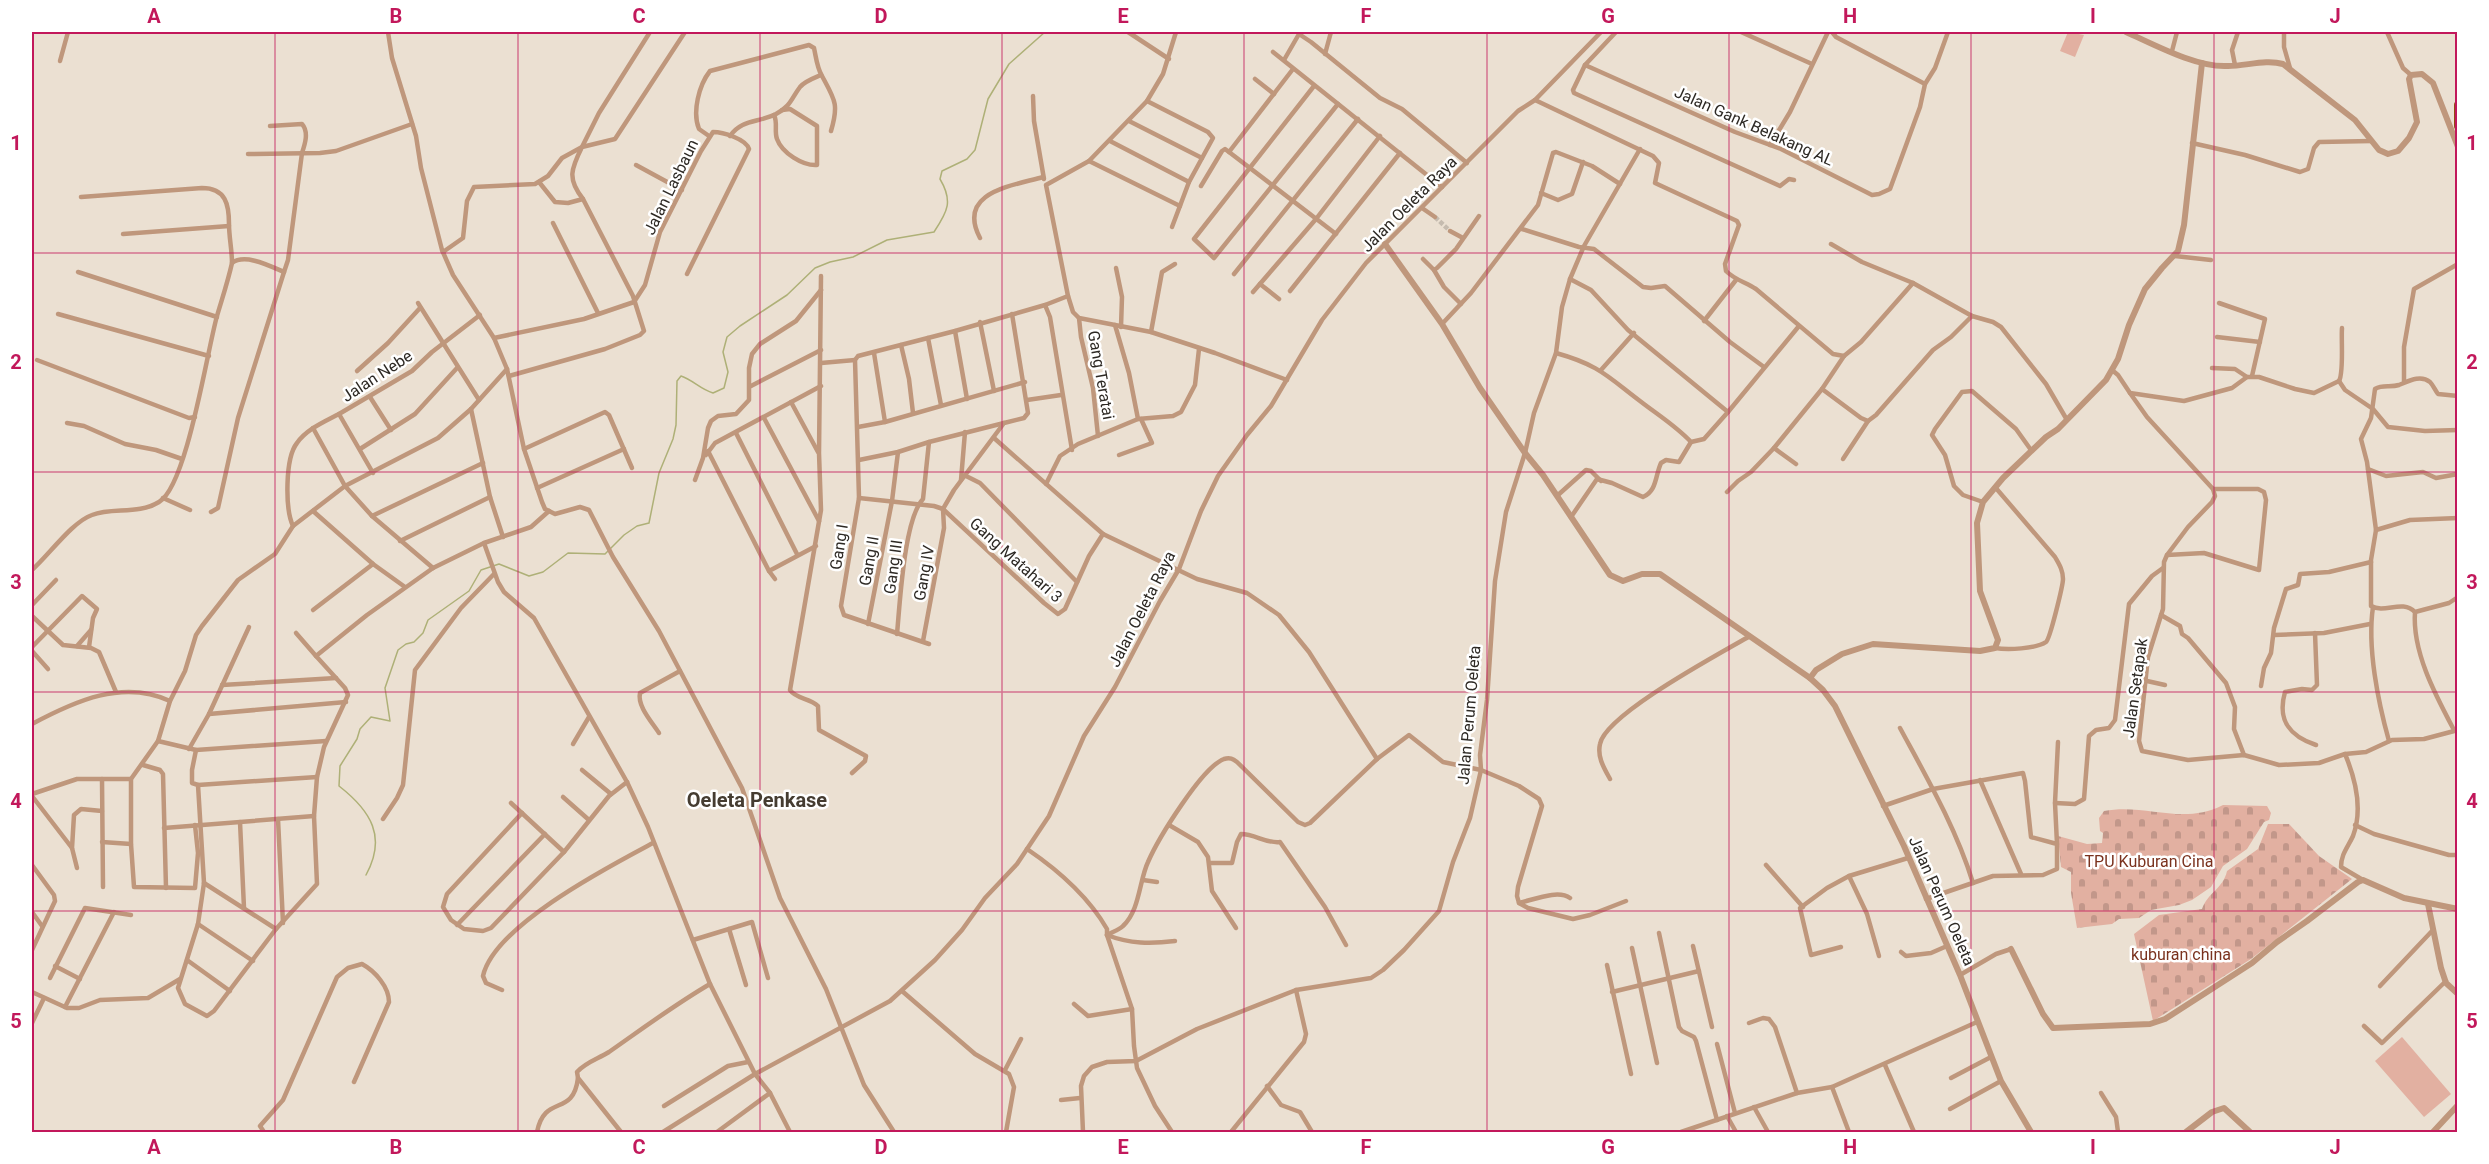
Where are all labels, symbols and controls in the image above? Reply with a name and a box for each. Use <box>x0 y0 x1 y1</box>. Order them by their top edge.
text: A <box>147 4 161 28</box>
text: B <box>390 4 402 28</box>
text: C <box>632 4 646 28</box>
text: D <box>875 4 888 28</box>
text: E <box>1117 4 1129 28</box>
text: F <box>1361 4 1372 28</box>
text: G <box>1601 4 1615 28</box>
text: H <box>1843 4 1857 28</box>
text: I <box>2090 4 2096 28</box>
text: J <box>2329 4 2341 28</box>
street label: Jalan Gank Belakang AL <box>1671 82 1837 170</box>
text: 1 <box>10 131 22 155</box>
text: 1 <box>2466 131 2478 155</box>
street label: Jalan Lasbaun <box>640 136 702 238</box>
street label: Jalan Oeleta Raya <box>1357 152 1461 256</box>
street label: Gang Teratai <box>1084 329 1118 421</box>
street label: Jalan Nebe <box>338 346 416 406</box>
text: 2 <box>10 350 22 374</box>
text: 2 <box>2466 350 2478 374</box>
street label: Gang Matahari 3 <box>966 514 1066 606</box>
street label: Gang I <box>826 523 852 571</box>
street label: Gang II <box>855 535 883 587</box>
street label: Gang III <box>880 539 906 595</box>
street label: Gang IV <box>910 544 938 602</box>
street label: Jalan Oeleta Raya <box>1105 548 1179 670</box>
text: 3 <box>10 570 22 594</box>
text: 3 <box>2466 570 2478 594</box>
street label: Jalan Setapak <box>2119 636 2152 739</box>
street label: Jalan Perum Oeleta <box>1453 645 1485 785</box>
district label: Oeleta Penkase <box>687 788 827 812</box>
text: 4 <box>10 789 22 813</box>
text: 4 <box>2466 789 2478 813</box>
street label: Jalan Perum Oeleta <box>1905 833 1979 969</box>
park label: TPU Kuburan Cina <box>2085 852 2213 871</box>
park label: kuburan china <box>2131 945 2231 964</box>
text: 5 <box>10 1009 22 1033</box>
text: 5 <box>2466 1009 2478 1033</box>
text: A <box>147 1135 161 1159</box>
text: B <box>390 1135 402 1159</box>
text: C <box>632 1135 646 1159</box>
text: D <box>875 1135 888 1159</box>
text: E <box>1117 1135 1129 1159</box>
text: F <box>1361 1135 1372 1159</box>
text: G <box>1601 1135 1615 1159</box>
text: H <box>1843 1135 1857 1159</box>
text: I <box>2090 1135 2096 1159</box>
text: J <box>2329 1135 2341 1159</box>

